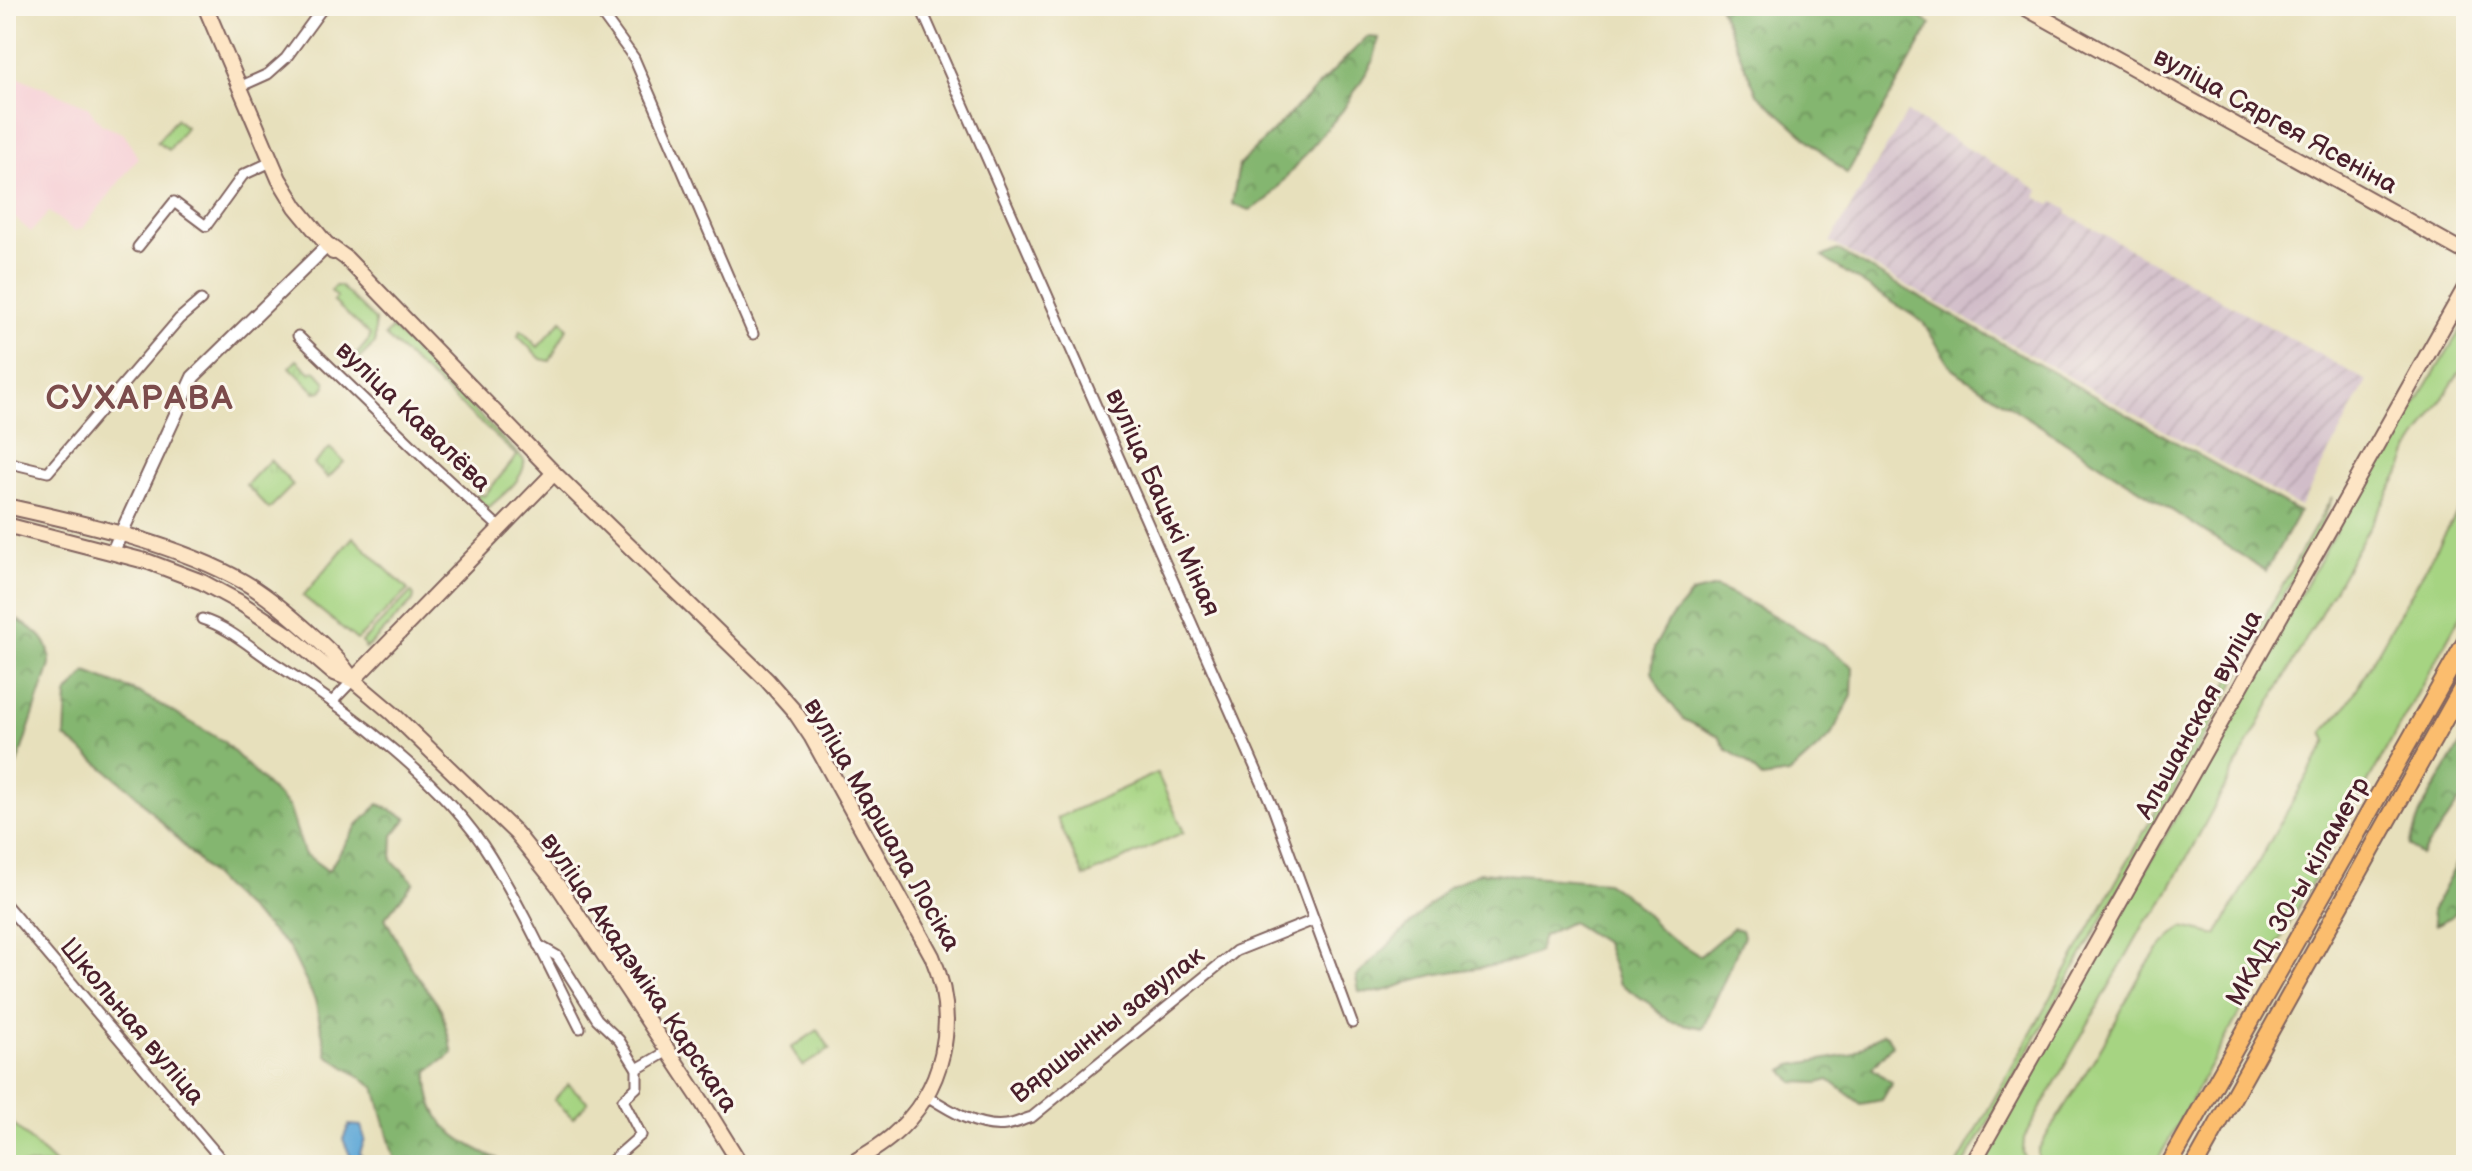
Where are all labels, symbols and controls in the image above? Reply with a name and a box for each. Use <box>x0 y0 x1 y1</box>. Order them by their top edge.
street label: вуліца Сяргея Ясеніна <box>2148 41 2403 201</box>
street label: вуліца Кавалёва <box>329 335 497 499</box>
district label: СУХАРАВА <box>46 378 234 419</box>
street label: вуліца Бацькі Міная <box>1098 384 1227 621</box>
street label: Альшанская вуліца <box>2129 605 2270 825</box>
street label: вуліца Маршала Лосіка <box>797 693 967 957</box>
street label: МКАД, 30-ы кіламетр <box>2220 771 2377 1012</box>
street label: вуліца Акадэміка Карскага <box>533 827 744 1119</box>
street label: Школьная вуліца <box>53 932 211 1112</box>
street label: Вяршынны завулак <box>1005 940 1211 1110</box>

